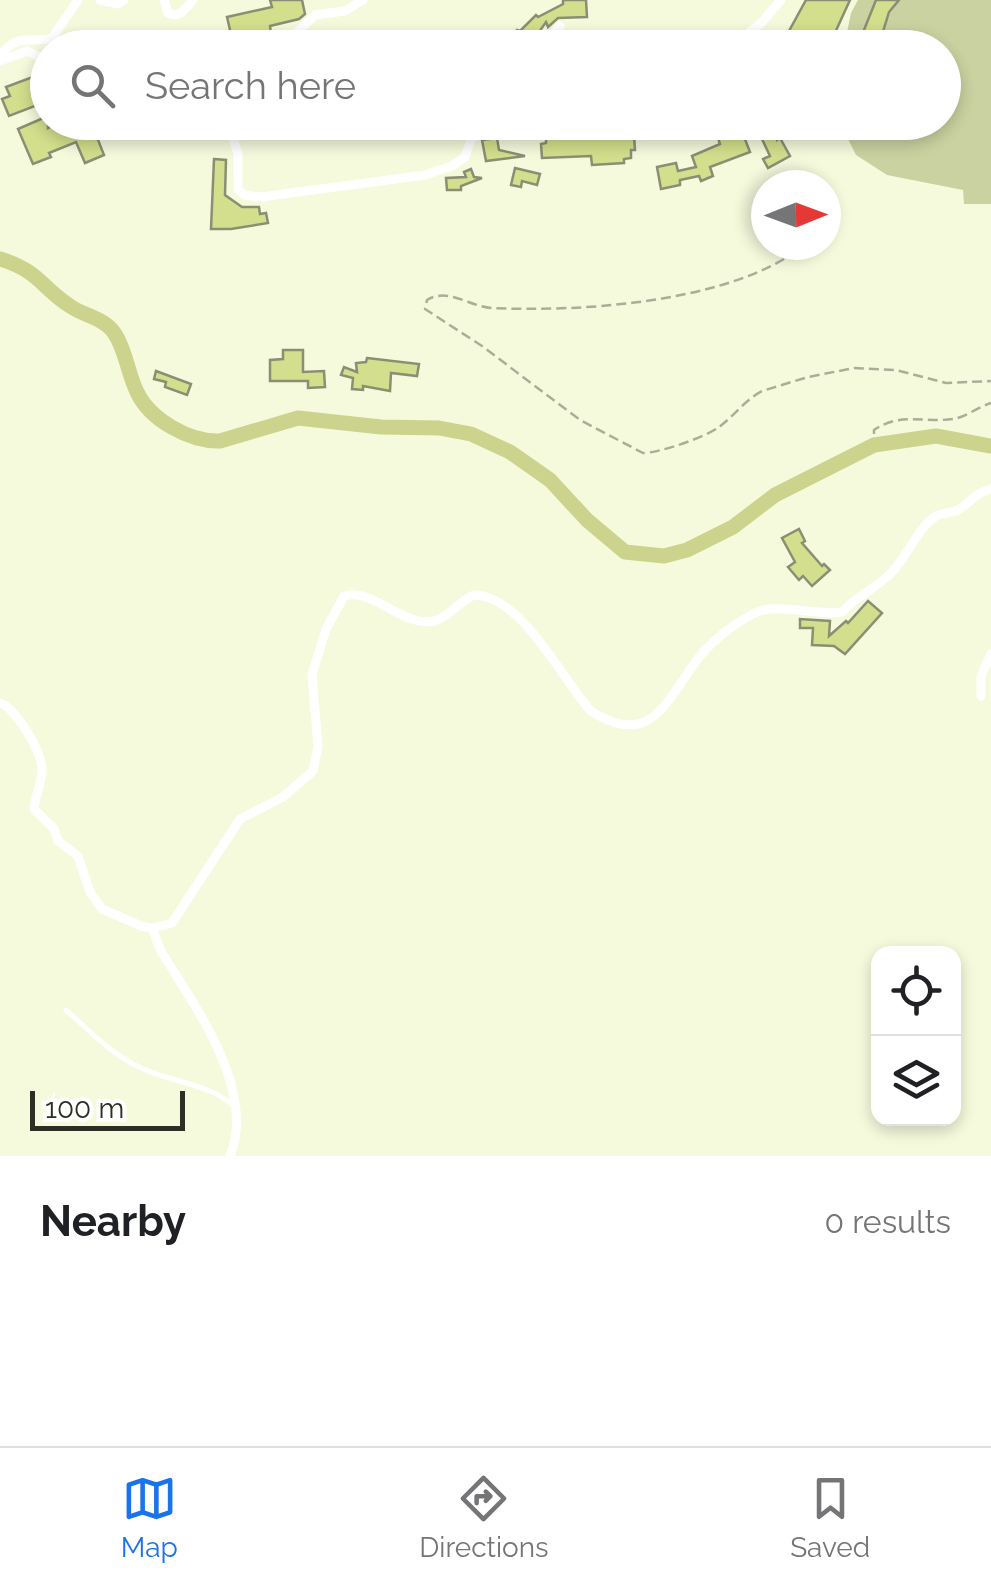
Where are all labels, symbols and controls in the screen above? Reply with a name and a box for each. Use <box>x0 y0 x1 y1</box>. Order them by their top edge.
search box <box>30 30 961 140</box>
icon: search <box>65 58 120 113</box>
text: Search here <box>145 63 356 108</box>
north arrow <box>751 170 841 260</box>
map controls <box>871 946 961 1126</box>
button: locate <box>871 946 961 1036</box>
button: layers <box>871 1036 961 1126</box>
scale bar <box>30 1086 185 1130</box>
text: 100 m <box>45 1092 124 1125</box>
text: Nearby <box>40 1197 186 1246</box>
text: 0 results <box>824 1203 951 1240</box>
tab: Map <box>121 1471 178 1564</box>
tab: Directions <box>419 1471 549 1564</box>
tab: Saved <box>790 1471 870 1564</box>

